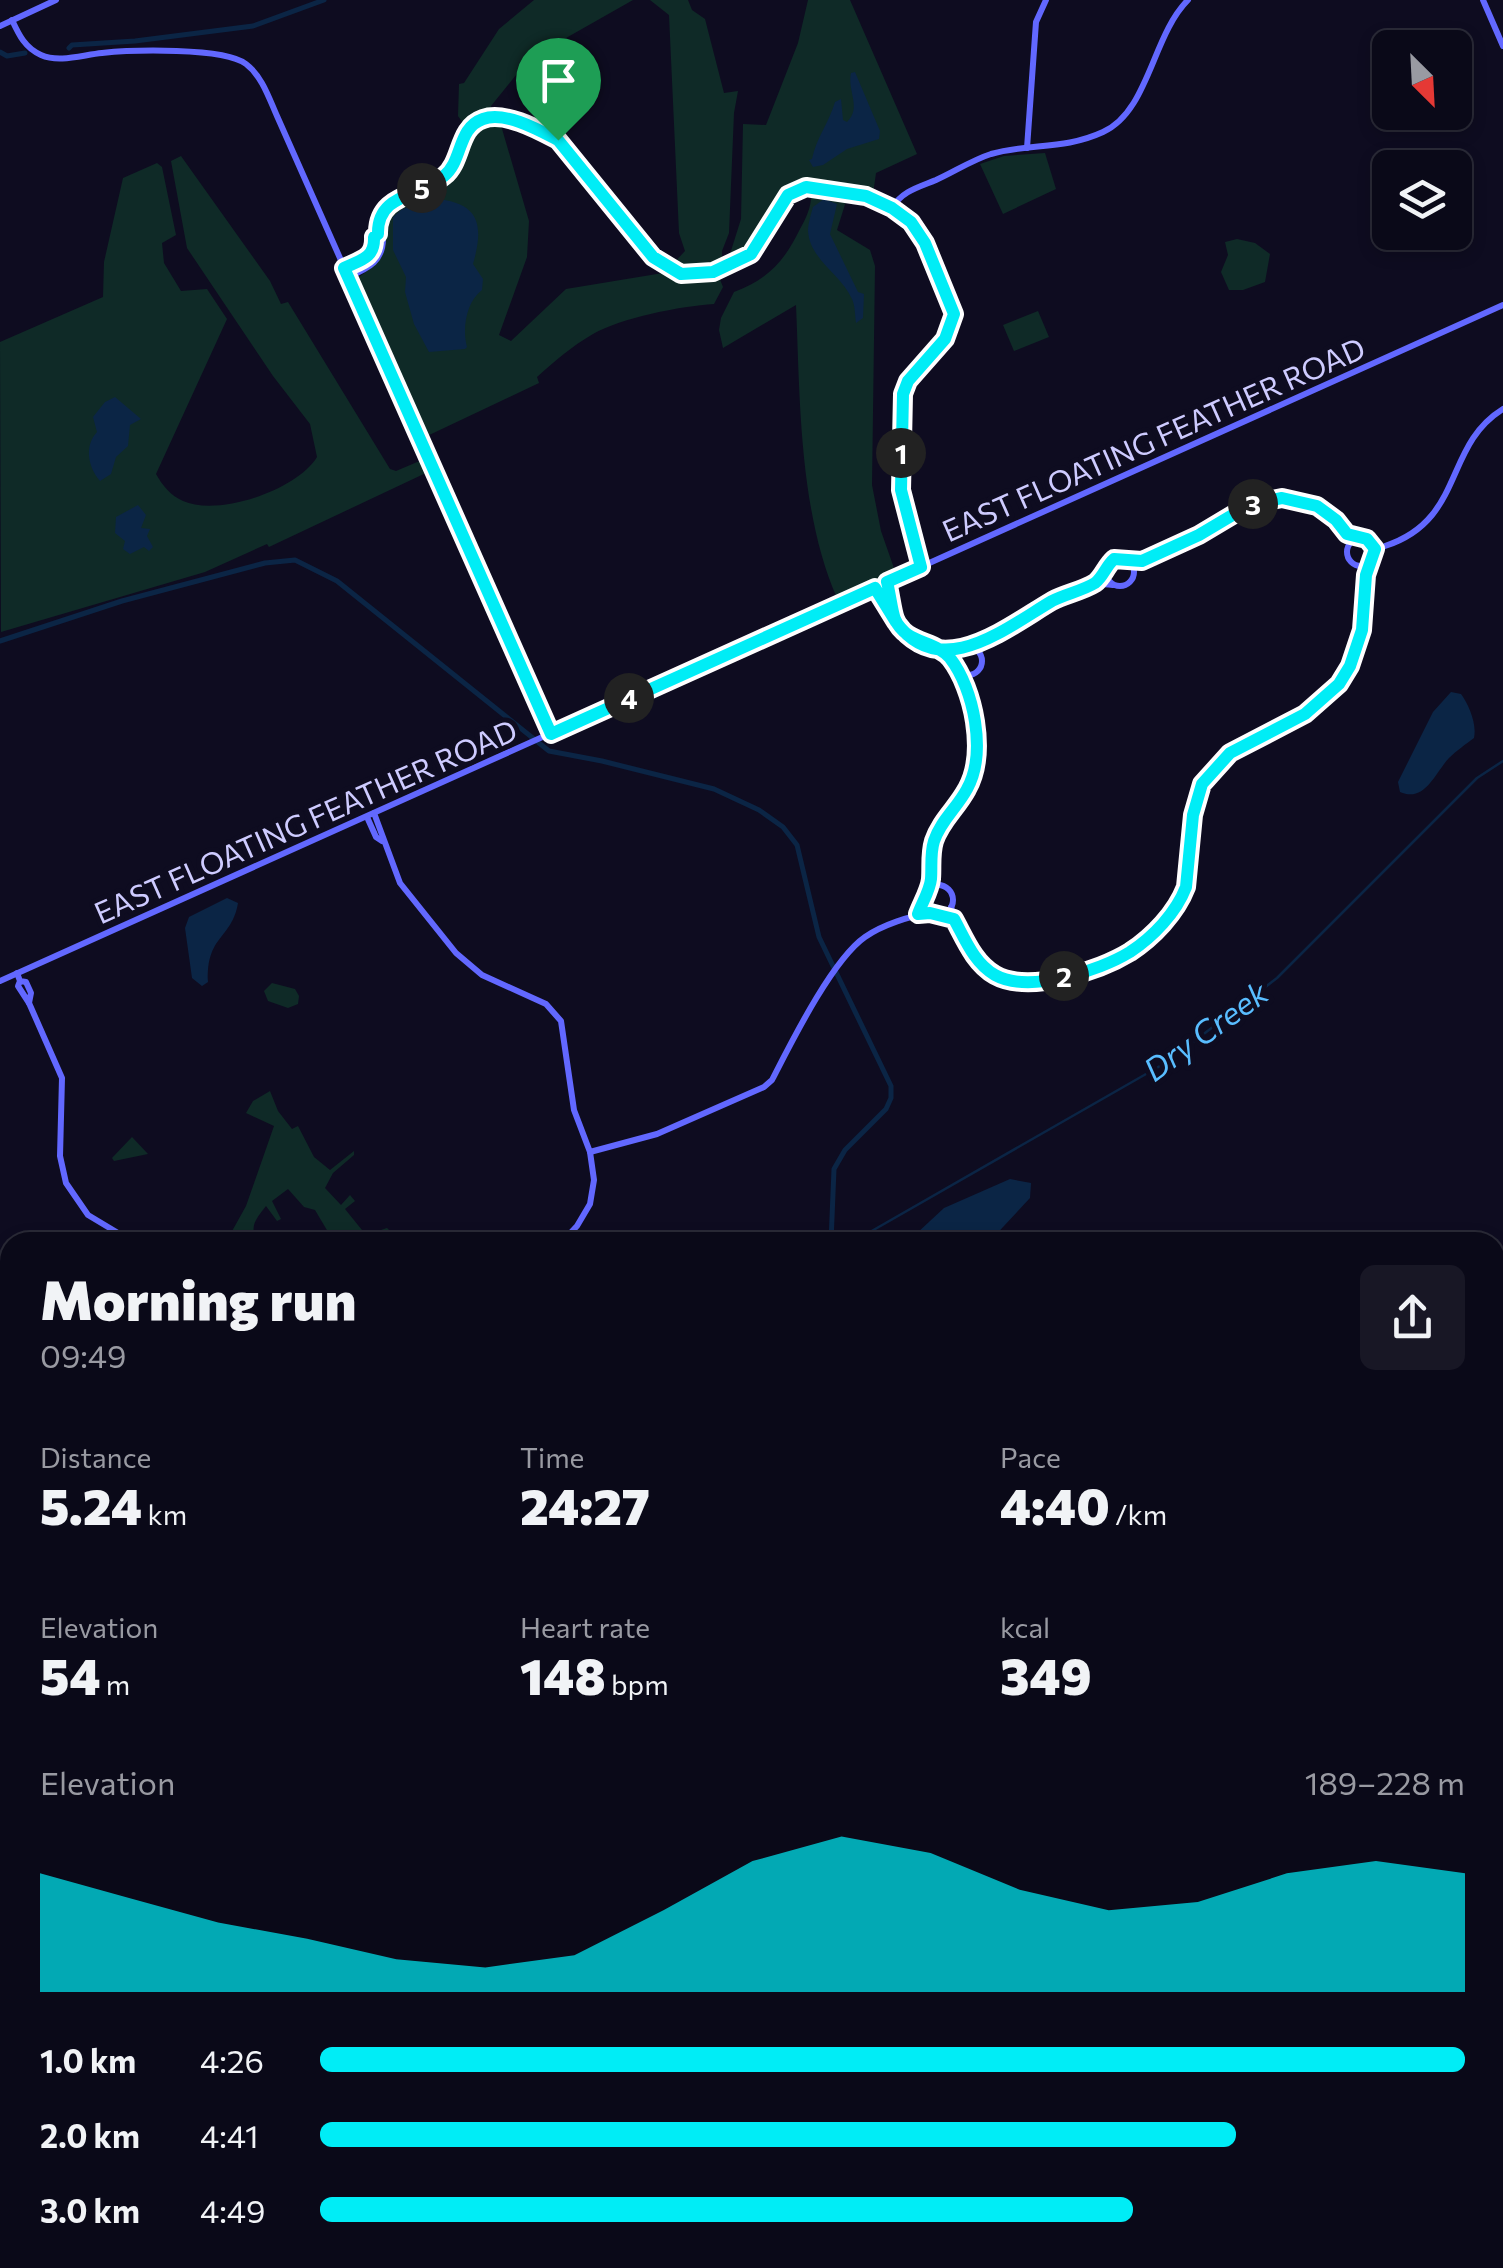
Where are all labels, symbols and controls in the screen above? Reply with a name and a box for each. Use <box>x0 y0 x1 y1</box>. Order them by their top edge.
north arrow <box>1372 30 1472 130</box>
map controls <box>1372 30 1472 250</box>
pin <box>516 38 601 141</box>
icon: arrive <box>531 53 586 108</box>
button: layers <box>1372 150 1472 250</box>
pin: 5 <box>397 163 447 213</box>
text: 5 <box>414 171 430 205</box>
street label: EAST FLOATING FEATHER ROAD <box>936 328 1370 548</box>
pin: 1 <box>876 428 926 478</box>
text: 1 <box>895 436 907 470</box>
pin: 3 <box>1228 479 1278 529</box>
text: 3 <box>1245 487 1261 521</box>
pin: 4 <box>604 673 654 723</box>
text: 4 <box>620 681 638 715</box>
street label: EAST FLOATING FEATHER ROAD <box>88 710 522 930</box>
pin: 2 <box>1039 951 1089 1001</box>
text: 2 <box>1056 959 1072 993</box>
water label: Dry Creek <box>1135 971 1276 1089</box>
text: Morning run <box>40 1264 356 1331</box>
button: share <box>1360 1265 1465 1370</box>
text: 09:49 <box>40 1335 126 1375</box>
text: Distance <box>40 1440 151 1474</box>
text: Time <box>520 1440 584 1474</box>
text: Pace <box>1000 1440 1061 1474</box>
text: 5.24 <box>40 1474 142 1535</box>
text: 24:27 <box>520 1474 650 1535</box>
text: 4:40 <box>1000 1474 1110 1535</box>
text: km <box>142 1497 187 1531</box>
text: /km <box>1110 1497 1167 1531</box>
text: Elevation <box>40 1610 158 1644</box>
text: Heart rate <box>520 1610 650 1644</box>
text: kcal <box>1000 1610 1050 1644</box>
text: 54 <box>40 1644 100 1705</box>
text: 148 <box>520 1644 606 1705</box>
text: 349 <box>1000 1644 1092 1705</box>
text: m <box>100 1667 130 1701</box>
text: bpm <box>606 1667 669 1701</box>
text: Elevation <box>40 1762 175 1802</box>
text: 189–228 m <box>1305 1762 1465 1802</box>
text: 1.0 km <box>40 2040 136 2080</box>
text: 4:26 <box>200 2040 264 2080</box>
text: 2.0 km <box>40 2115 140 2155</box>
text: 4:41 <box>200 2115 259 2155</box>
text: 3.0 km <box>40 2190 140 2230</box>
text: 4:49 <box>200 2190 265 2230</box>

